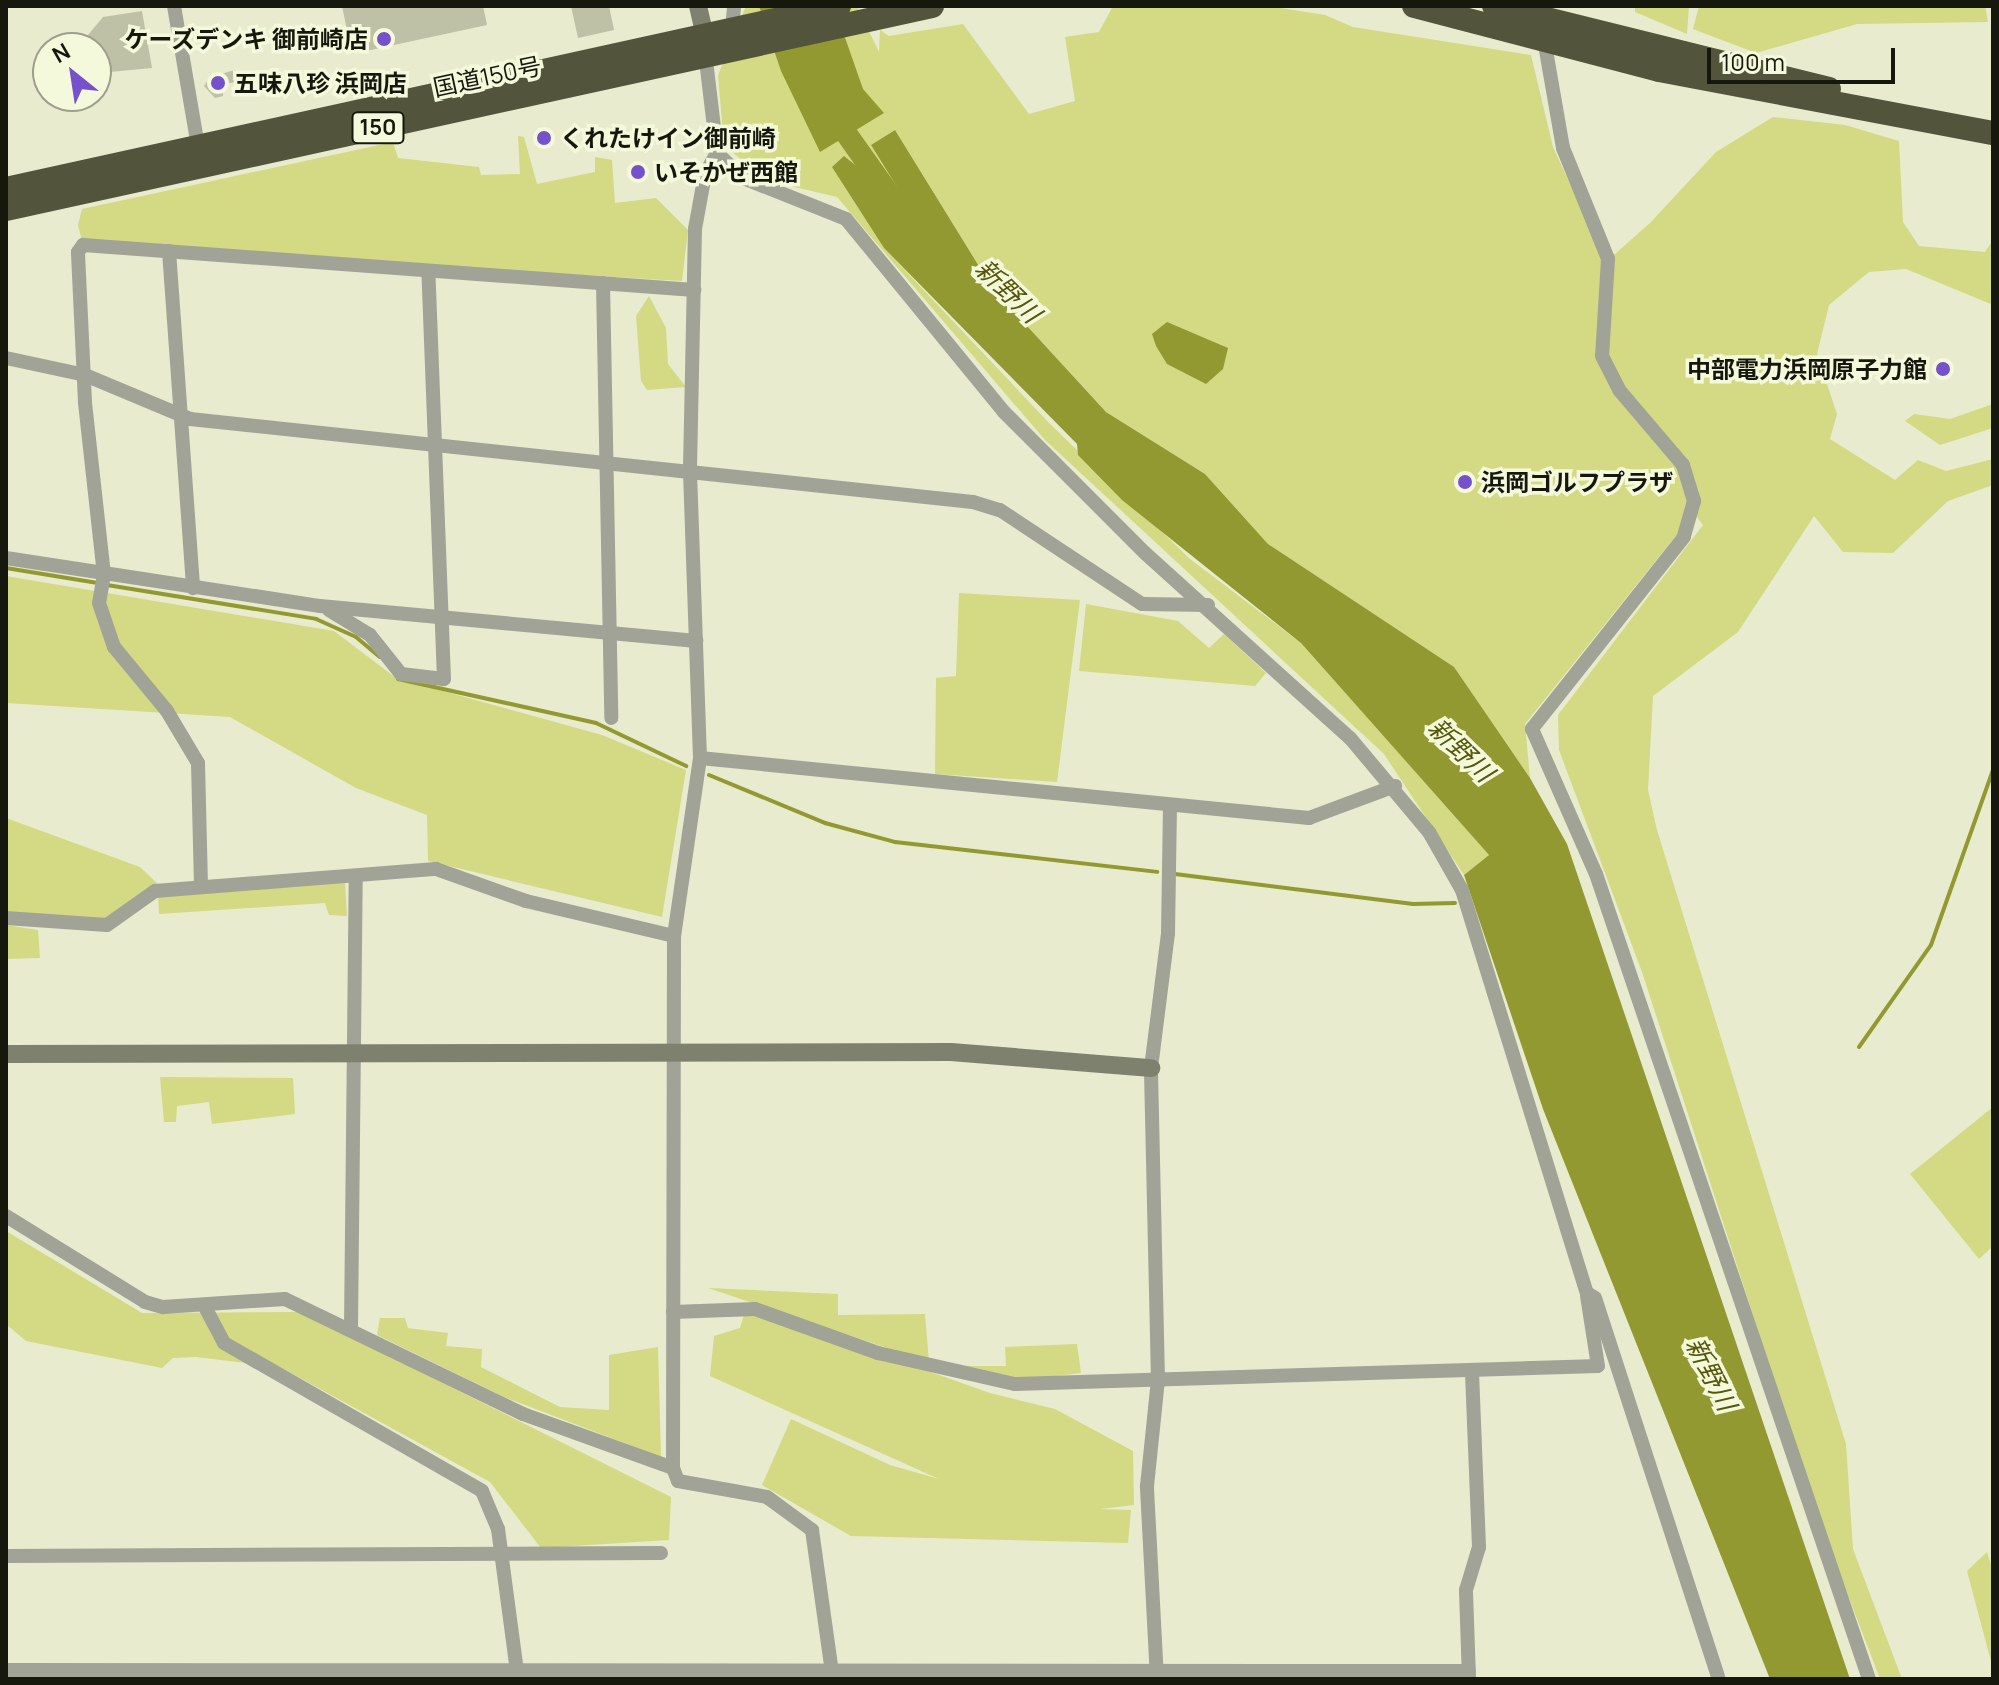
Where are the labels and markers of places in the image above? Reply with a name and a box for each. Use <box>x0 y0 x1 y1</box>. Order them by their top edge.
place label: ケーズデンキ 御前崎店 <box>123 25 368 53</box>
marker: ケーズデンキ 御前崎店 <box>375 30 393 48</box>
place label: 五味八珍 浜岡店 <box>234 69 407 97</box>
marker: 五味八珍 浜岡店 <box>209 74 227 92</box>
place label: くれたけイン御前崎 <box>560 124 776 152</box>
marker: くれたけイン御前崎 <box>535 129 553 147</box>
place label: いそかぜ西館 <box>654 158 798 186</box>
marker: いそかぜ西館 <box>629 163 647 181</box>
place label: 中部電力浜岡原子力館 <box>1687 355 1927 383</box>
marker: 中部電力浜岡原子力館 <box>1934 360 1952 378</box>
place label: 浜岡ゴルフプラザ <box>1481 468 1673 496</box>
marker: 浜岡ゴルフプラザ <box>1456 473 1474 491</box>

